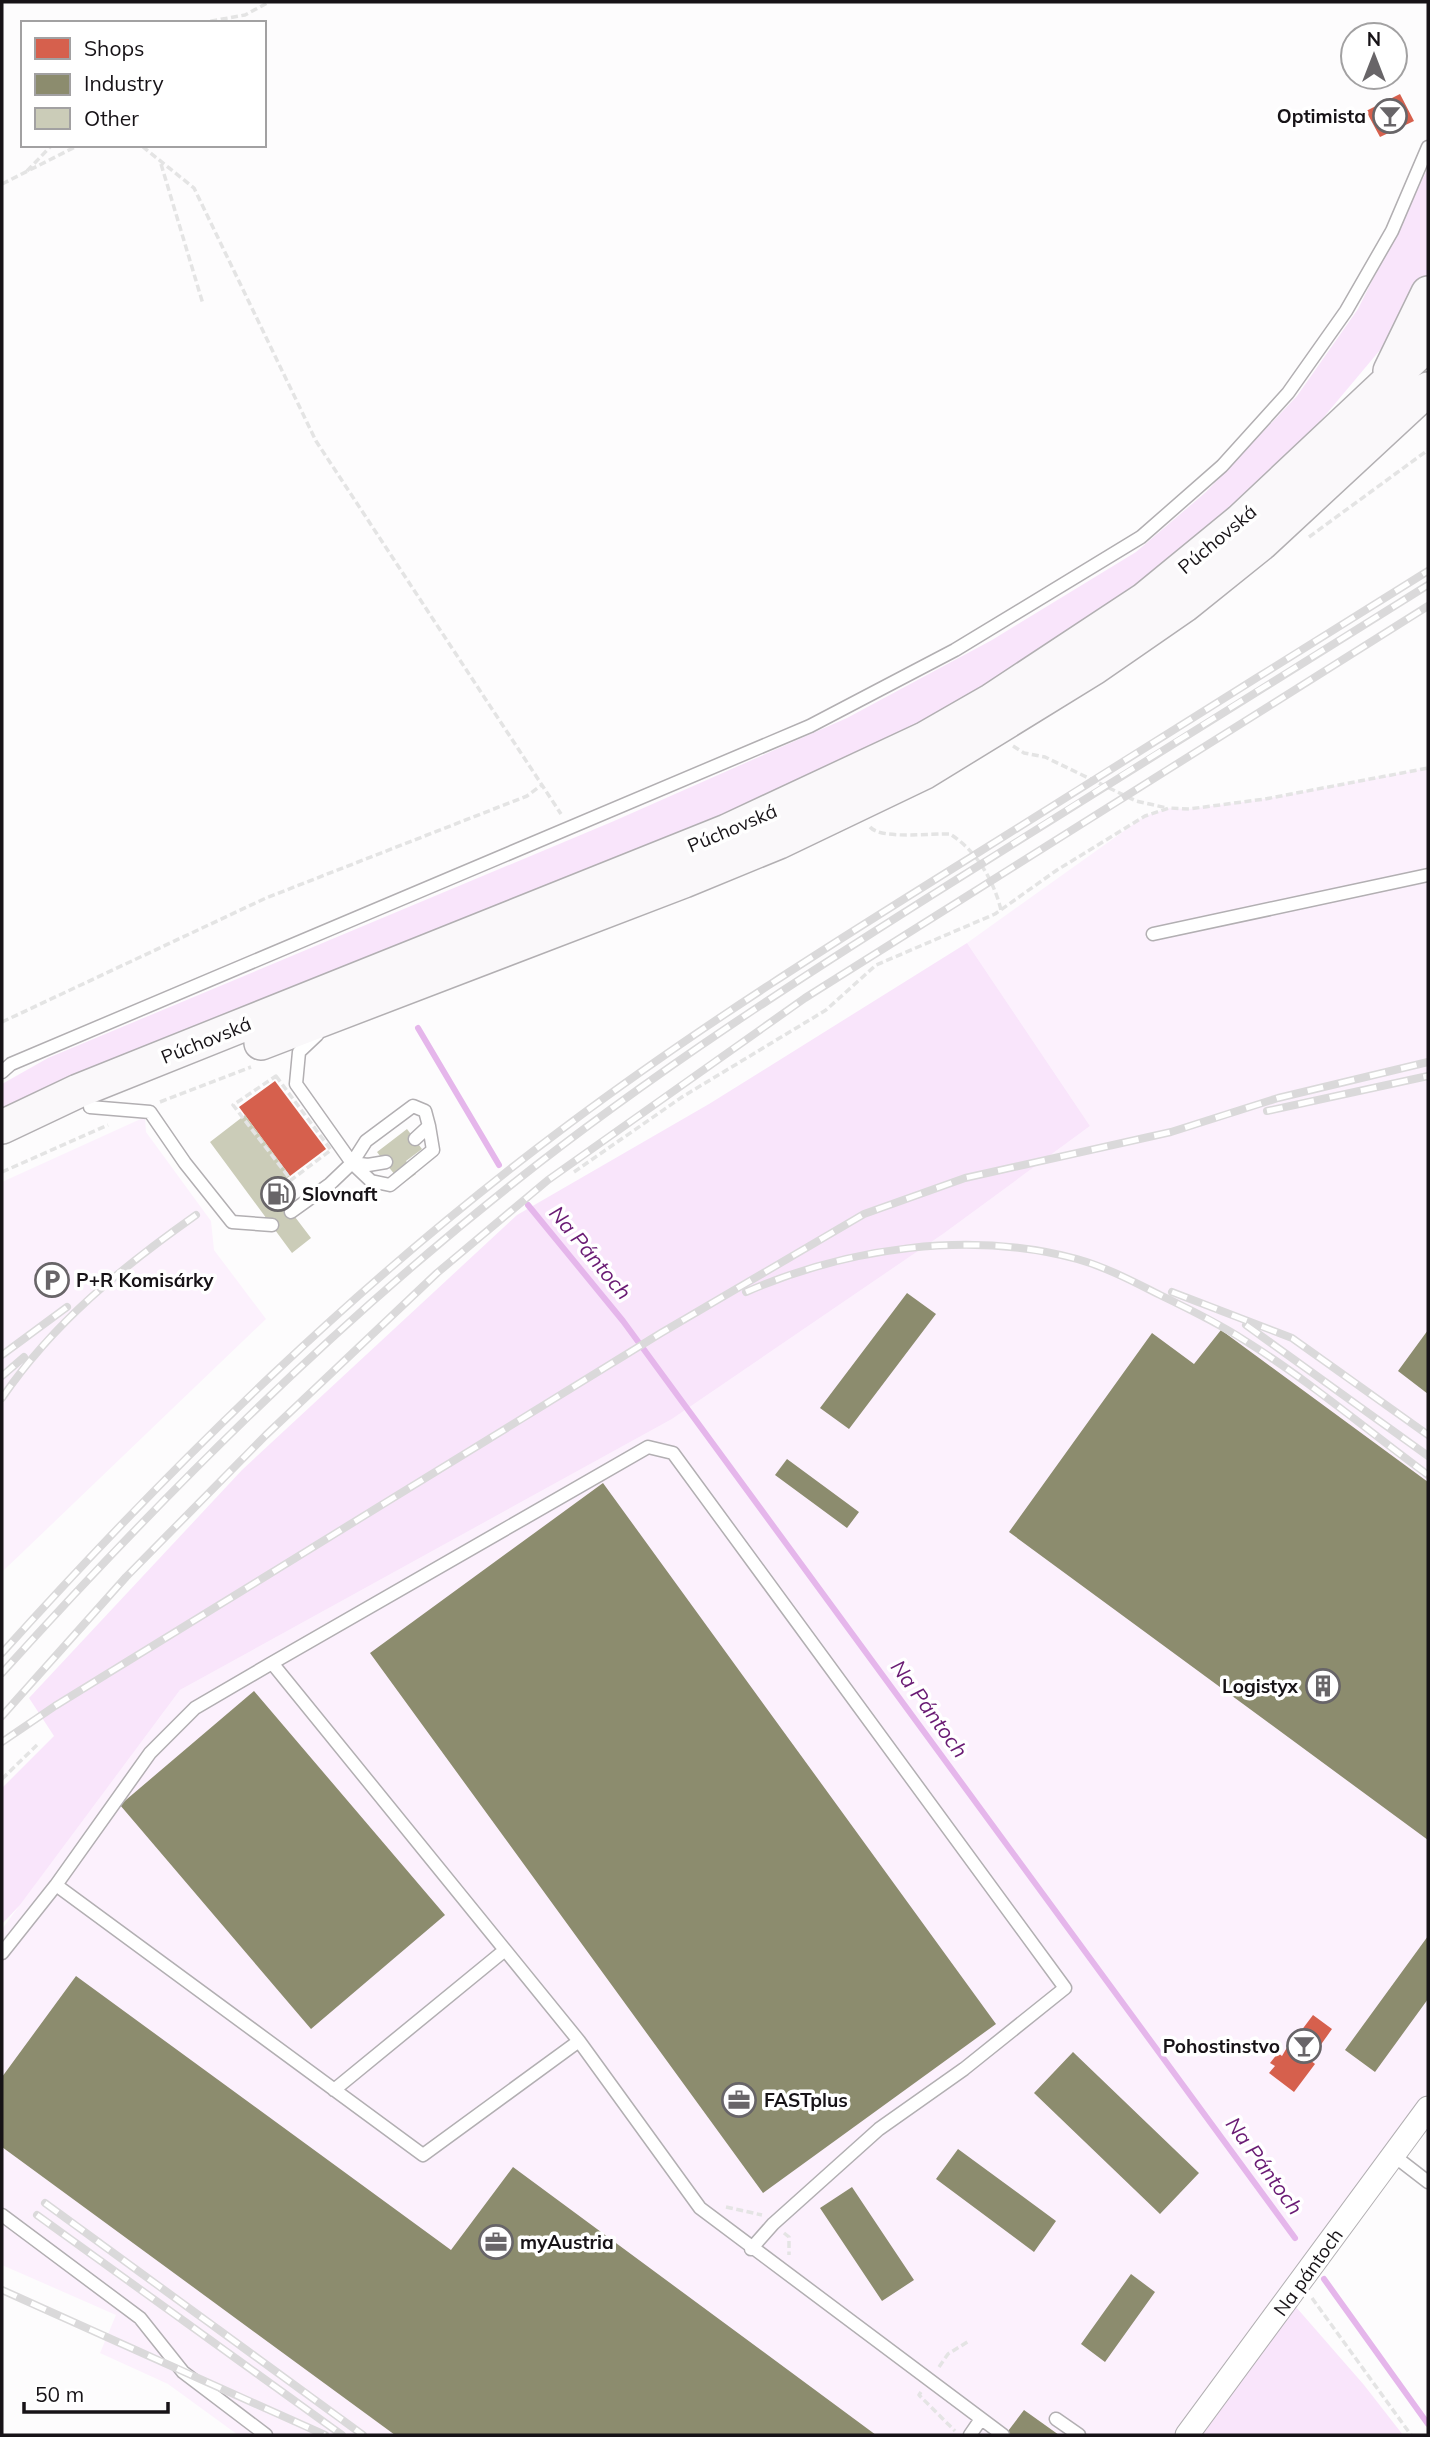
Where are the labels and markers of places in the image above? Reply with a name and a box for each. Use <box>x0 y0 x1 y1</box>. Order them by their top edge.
bar icon: Optimista <box>1371 97 1409 135</box>
place label: Optimista <box>1277 104 1366 128</box>
fuel station icon: Slovnaft <box>259 1175 297 1213</box>
place label: Slovnaft <box>302 1182 378 1206</box>
parking icon: P+R Komisárky <box>33 1261 71 1299</box>
place label: P+R Komisárky <box>76 1268 214 1292</box>
building icon: Logistyx <box>1304 1667 1342 1705</box>
place label: Logistyx <box>1222 1674 1299 1698</box>
bar icon: Pohostinstvo <box>1285 2027 1323 2065</box>
place label: Pohostinstvo <box>1163 2034 1280 2058</box>
office icon: FASTplus <box>720 2081 758 2119</box>
place label: FASTplus <box>764 2088 848 2112</box>
office icon: myAustria <box>477 2223 515 2261</box>
place label: myAustria <box>520 2230 614 2254</box>

